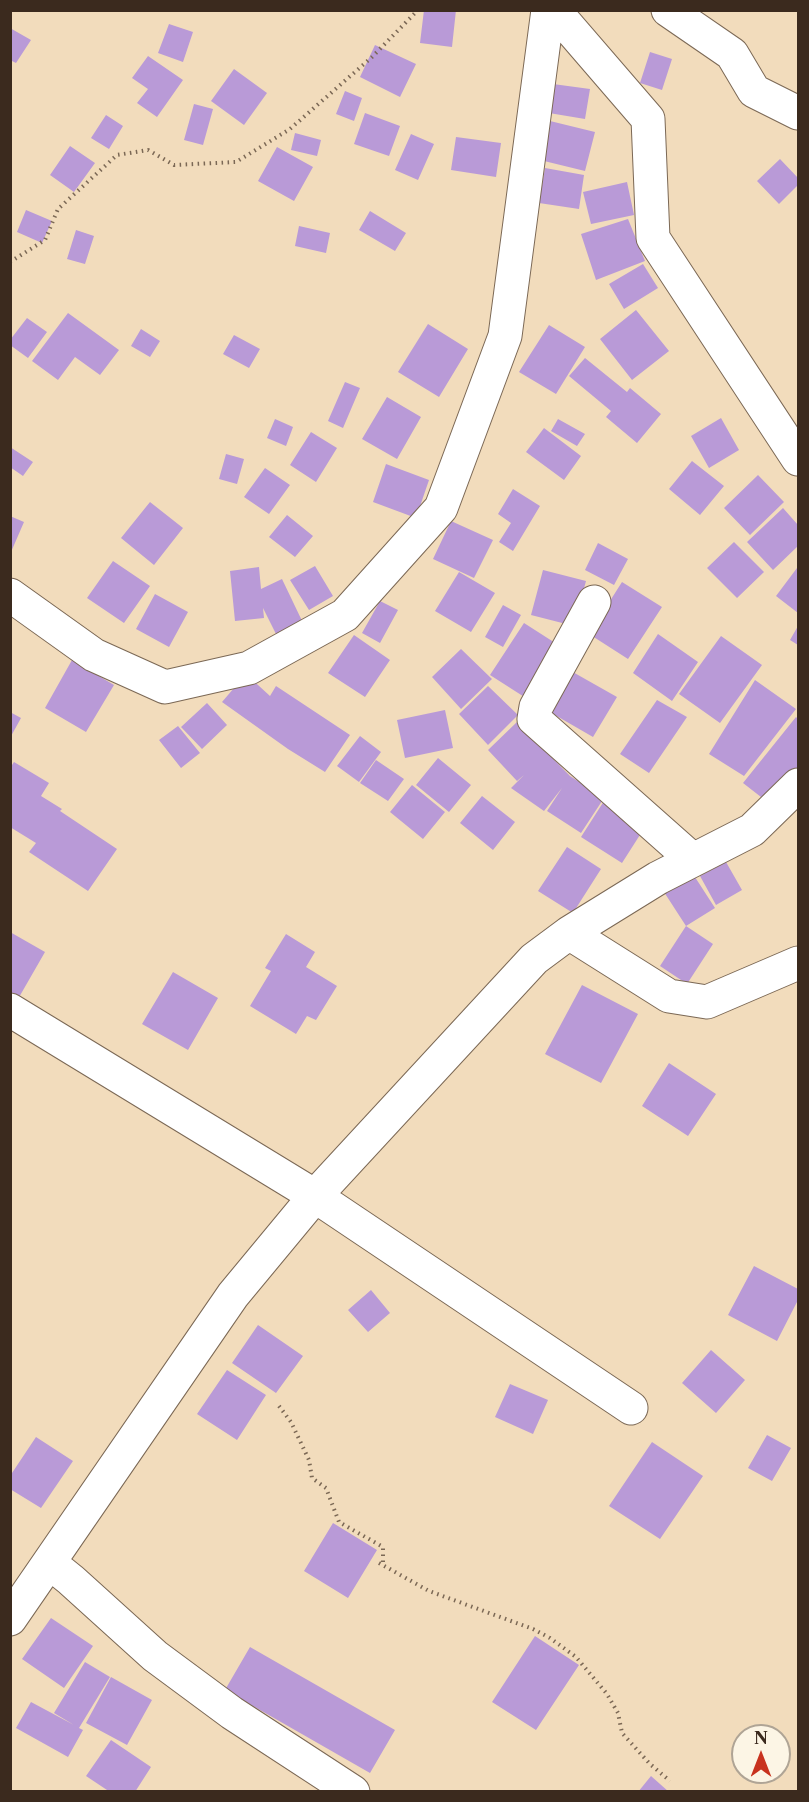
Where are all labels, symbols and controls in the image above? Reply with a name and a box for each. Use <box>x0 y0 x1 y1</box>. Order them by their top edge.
north arrow <box>731 1724 791 1784</box>
text: N <box>754 1728 768 1748</box>

